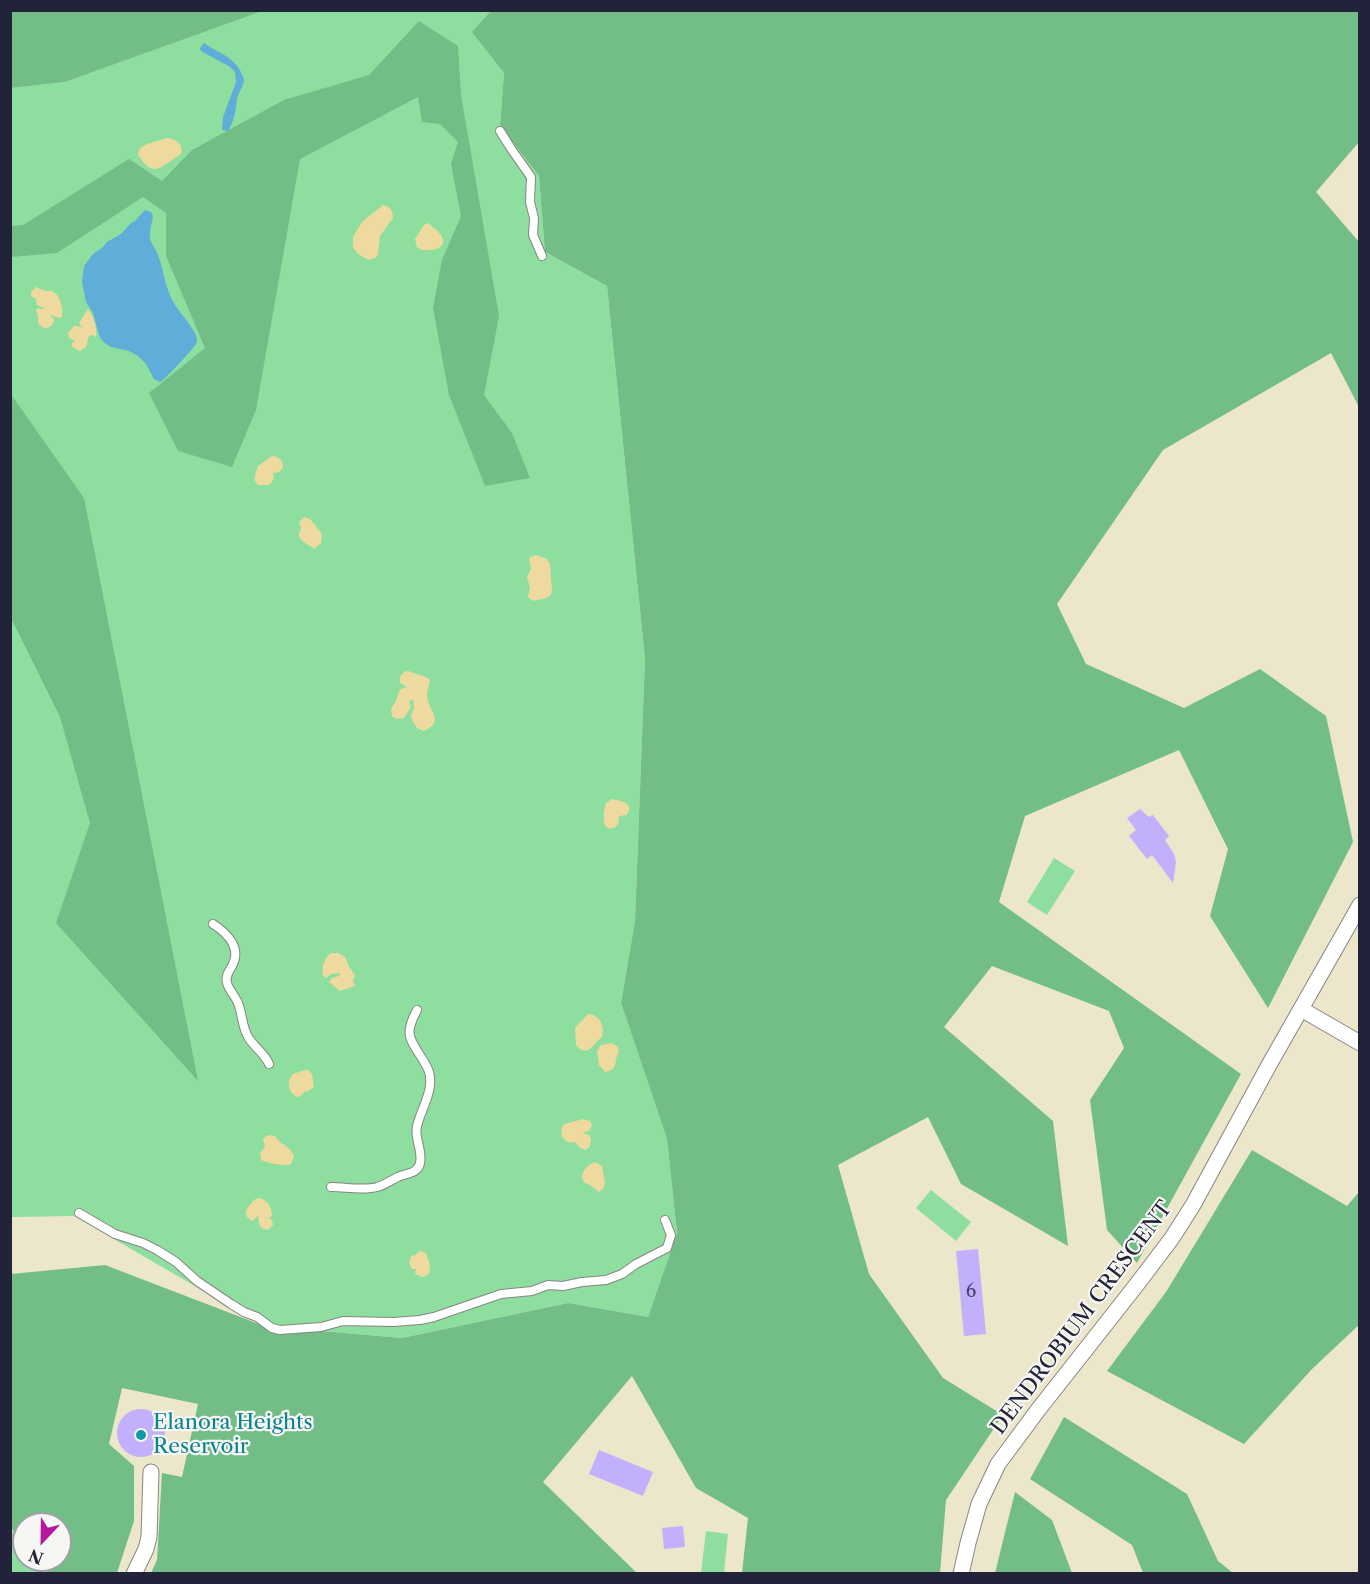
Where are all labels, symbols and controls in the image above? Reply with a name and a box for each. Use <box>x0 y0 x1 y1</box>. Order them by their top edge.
street label: DENDROBIUM CRESCENT <box>986 1196 1178 1440</box>
house number: 6 <box>966 1281 976 1303</box>
place label: Elanora Heights Reservoir <box>153 1410 313 1460</box>
marker: Elanora Heights Reservoir <box>134 1428 148 1442</box>
north arrow <box>12 1512 72 1572</box>
text: N <box>26 1545 46 1569</box>

